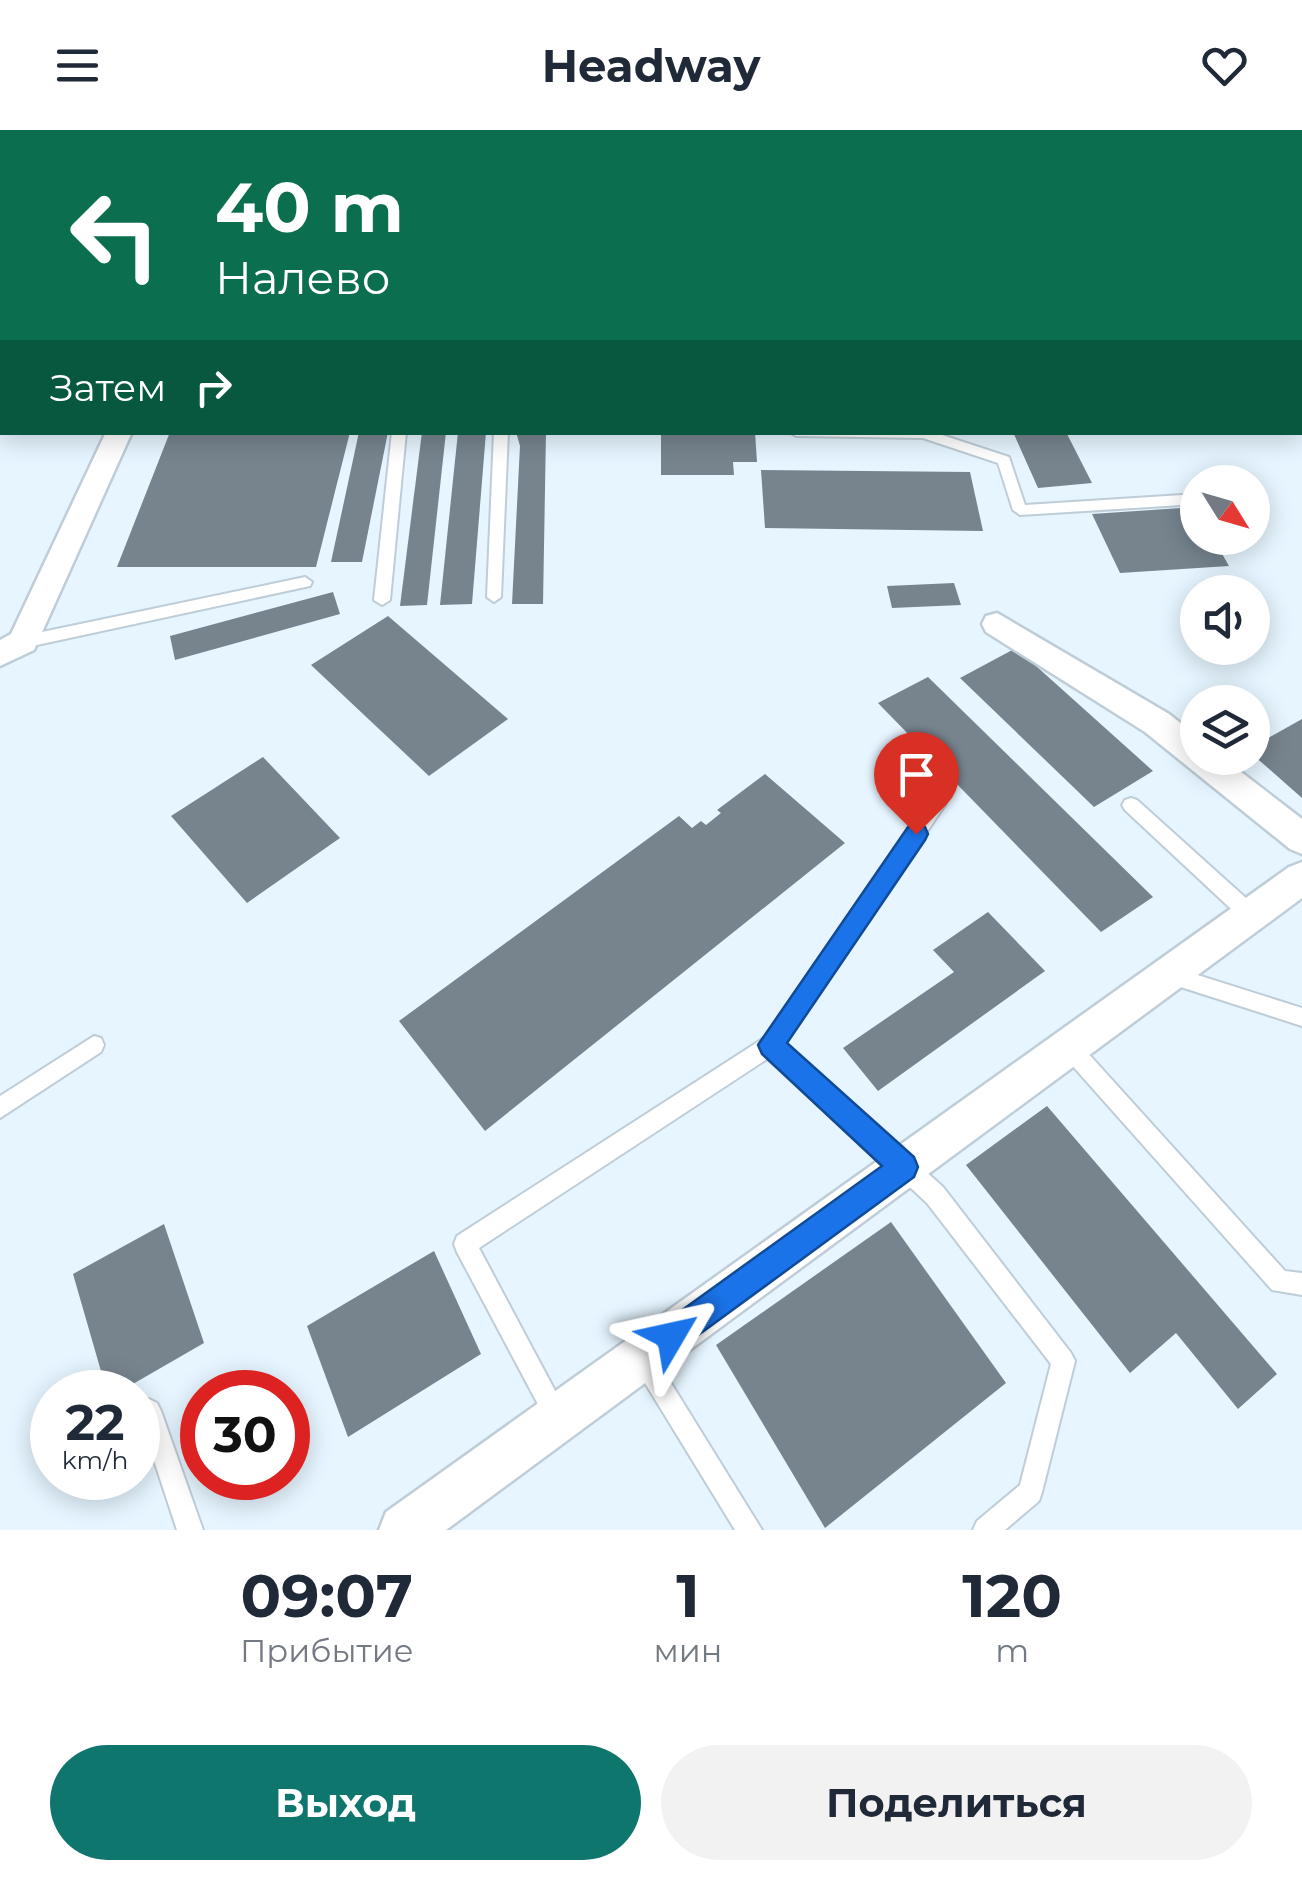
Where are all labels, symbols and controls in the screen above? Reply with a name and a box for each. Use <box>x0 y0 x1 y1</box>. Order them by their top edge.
icon: menu <box>50 38 105 93</box>
text: Headway <box>542 38 760 93</box>
icon: heart <box>1197 38 1252 93</box>
text: 40 m <box>215 164 404 250</box>
icon: left <box>50 170 180 300</box>
text: Налево <box>215 250 390 305</box>
icon: right <box>186 360 241 415</box>
text: Затем <box>50 364 166 411</box>
north arrow <box>1180 465 1270 555</box>
map controls <box>1180 465 1270 775</box>
button: sound <box>1180 575 1270 665</box>
button: layers <box>1180 685 1270 775</box>
pin <box>874 732 959 835</box>
icon: arrive <box>889 747 944 802</box>
position arrow <box>619 1284 723 1388</box>
speed limit sign: 30 <box>180 1370 310 1500</box>
text: 22 <box>66 1392 125 1453</box>
text: km/h <box>62 1445 128 1475</box>
text: 09:07 <box>241 1559 413 1632</box>
text: 1 <box>676 1559 700 1632</box>
text: 120 <box>962 1559 1062 1632</box>
text: Прибытие <box>240 1631 413 1670</box>
text: мин <box>653 1631 722 1670</box>
text: m <box>995 1631 1029 1670</box>
button: Выход <box>50 1745 641 1860</box>
button: Поделиться <box>661 1745 1252 1860</box>

